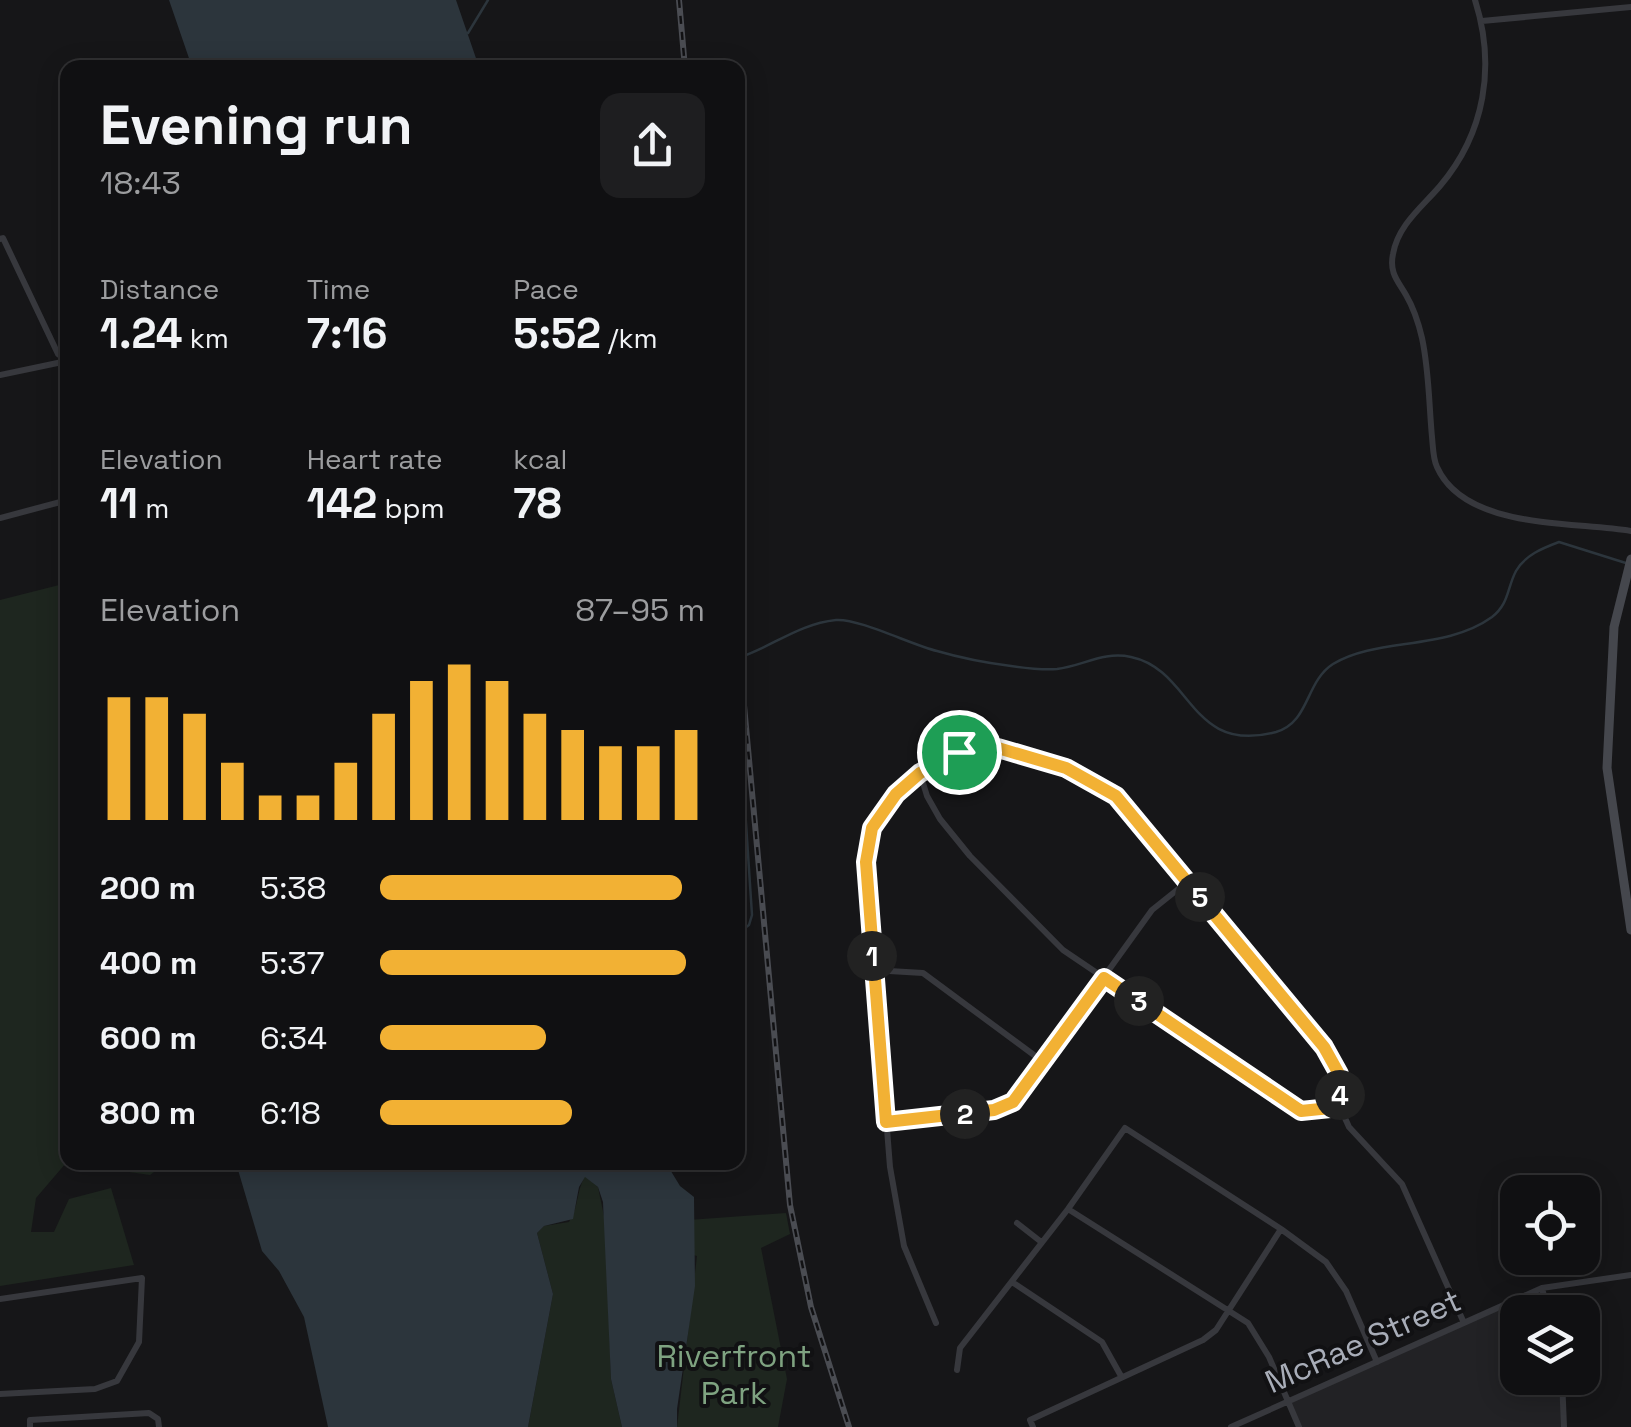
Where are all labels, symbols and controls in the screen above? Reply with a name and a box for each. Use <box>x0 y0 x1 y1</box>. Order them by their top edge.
text: Evening run <box>100 90 413 160</box>
button: share <box>600 93 705 198</box>
text: 18:43 <box>100 163 181 203</box>
text: Distance <box>100 271 219 307</box>
text: Time <box>307 271 370 307</box>
text: Pace <box>513 271 579 307</box>
text: 1.24 <box>100 307 183 360</box>
text: 7:16 <box>307 307 387 360</box>
text: 5:52 <box>513 307 601 360</box>
text: km <box>183 320 229 356</box>
text: /km <box>601 320 658 356</box>
text: Elevation <box>100 441 223 477</box>
text: Heart rate <box>307 441 443 477</box>
text: kcal <box>513 441 567 477</box>
text: 11 <box>100 477 138 530</box>
text: 142 <box>307 477 377 530</box>
text: 78 <box>513 477 562 530</box>
text: m <box>138 490 169 526</box>
text: bpm <box>377 490 445 526</box>
text: Elevation <box>100 590 240 630</box>
text: 87–95 m <box>575 590 705 630</box>
pin <box>917 710 1002 795</box>
icon: arrive <box>932 725 987 780</box>
text: 200 m <box>100 868 196 908</box>
text: 5:38 <box>260 868 327 908</box>
pin: 5 <box>1175 872 1225 922</box>
text: 5 <box>1192 879 1208 915</box>
pin: 1 <box>847 931 897 981</box>
text: 1 <box>866 938 878 974</box>
text: 400 m <box>100 943 197 983</box>
text: 5:37 <box>260 943 325 983</box>
pin: 3 <box>1114 976 1164 1026</box>
text: 3 <box>1130 983 1148 1019</box>
text: 600 m <box>100 1018 197 1058</box>
text: 6:34 <box>260 1018 327 1058</box>
pin: 4 <box>1315 1070 1365 1120</box>
text: 4 <box>1331 1077 1349 1113</box>
pin: 2 <box>940 1089 990 1139</box>
text: 800 m <box>100 1093 196 1133</box>
text: 6:18 <box>260 1093 321 1133</box>
text: 2 <box>957 1096 973 1132</box>
map controls <box>1500 1175 1600 1395</box>
button: locate <box>1500 1175 1600 1275</box>
street label: McRae Street <box>1259 1280 1467 1402</box>
button: layers <box>1500 1295 1600 1395</box>
park label: Riverfront Park <box>657 1336 811 1413</box>

